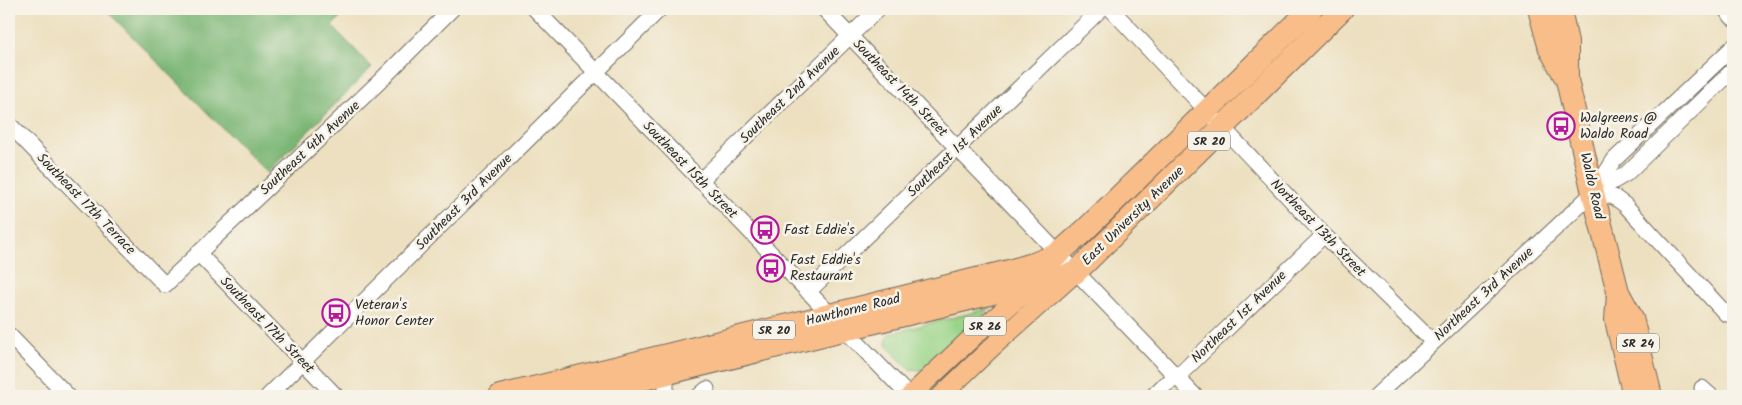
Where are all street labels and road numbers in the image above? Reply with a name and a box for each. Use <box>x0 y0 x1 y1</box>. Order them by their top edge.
street label: Southeast 14th Street <box>847 34 953 143</box>
street label: Southeast 2nd Avenue <box>735 41 846 149</box>
street label: Southeast 4th Avenue <box>255 95 366 201</box>
street label: Southeast 1st Avenue <box>902 99 1008 203</box>
street label: Southeast 15th Street <box>637 116 743 225</box>
road number: SR 20 <box>1188 132 1230 150</box>
street label: Southeast 17th Terrace <box>31 148 141 261</box>
street label: Southeast 3rd Avenue <box>410 148 518 256</box>
street label: Waldo Road <box>1574 150 1611 223</box>
street label: East University Avenue <box>1076 160 1190 271</box>
street label: Northeast 13th Street <box>1265 174 1371 283</box>
street label: Northeast 3rd Avenue <box>1429 241 1539 346</box>
street label: Northeast 1st Avenue <box>1186 265 1292 369</box>
street label: Southeast 17th Street <box>215 271 320 379</box>
street label: Hawthorne Road <box>803 287 904 332</box>
road number: SR 26 <box>964 316 1006 336</box>
road number: SR 20 <box>753 320 795 340</box>
road number: SR 24 <box>1617 333 1659 352</box>

